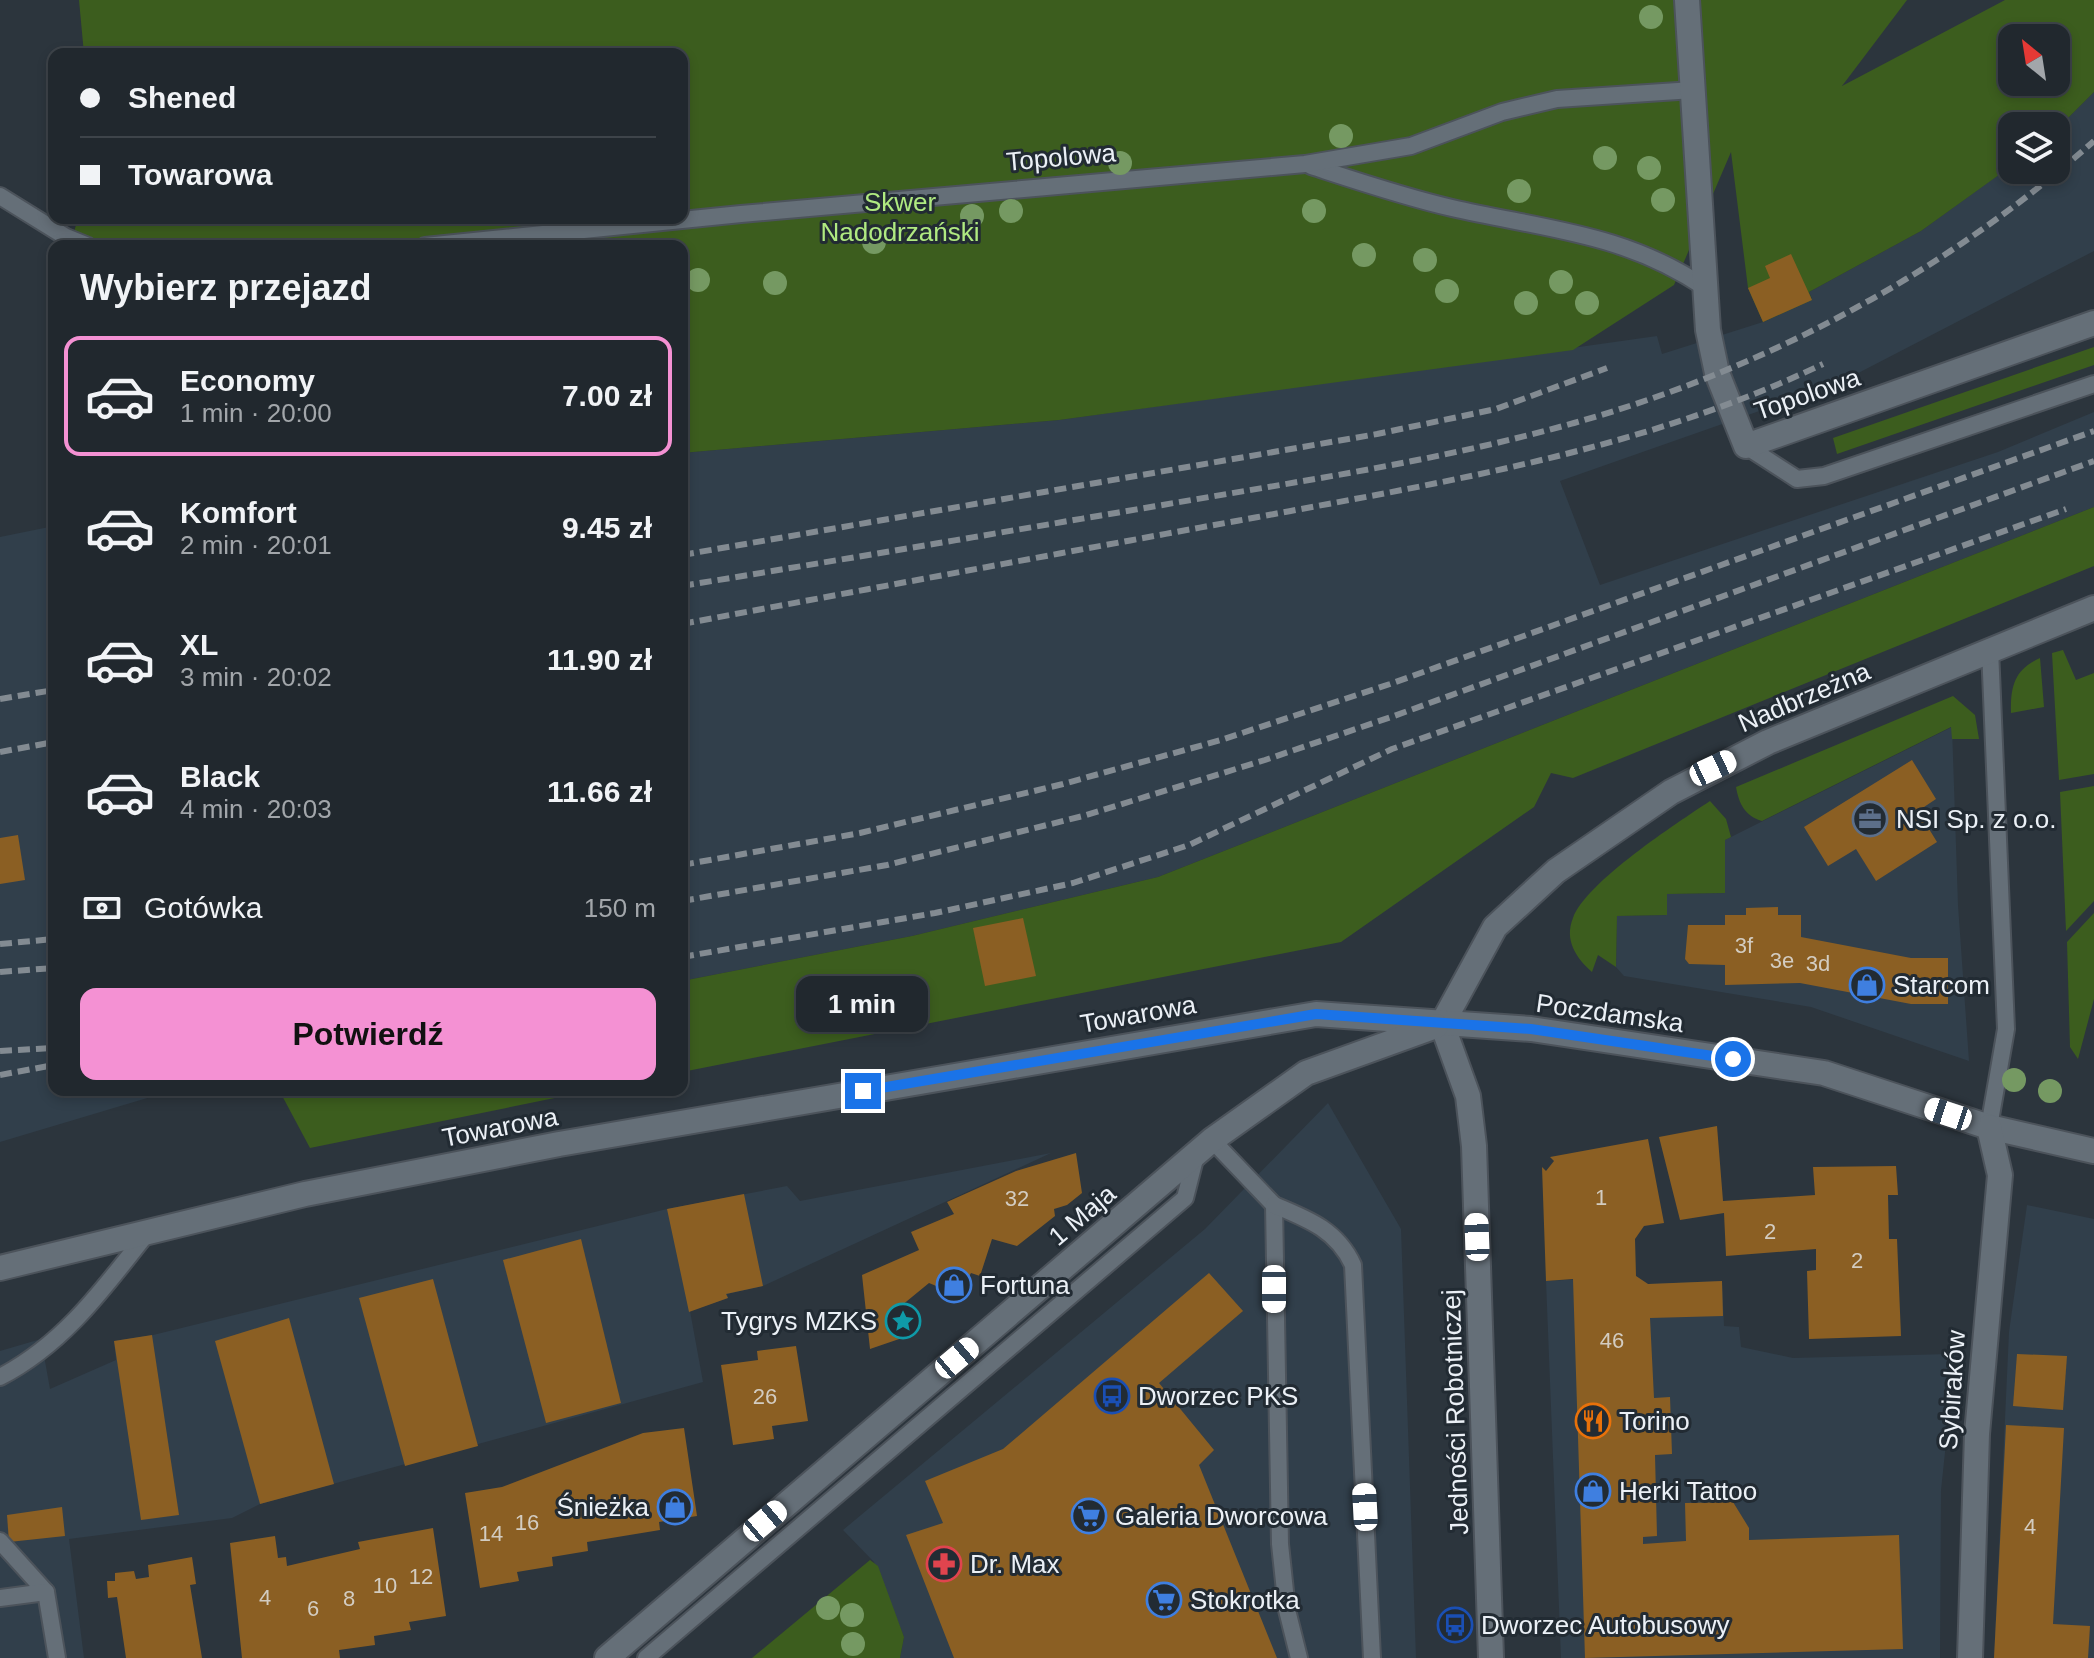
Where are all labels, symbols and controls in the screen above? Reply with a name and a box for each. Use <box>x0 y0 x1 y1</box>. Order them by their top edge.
north arrow <box>1998 24 2070 96</box>
map controls <box>1998 24 2070 184</box>
text: Shened <box>128 81 236 114</box>
button: layers <box>1998 112 2070 184</box>
street label: Topolowa <box>1005 137 1118 177</box>
text: Towarowa <box>128 158 272 191</box>
park label: Skwer Nadodrzański <box>821 187 979 247</box>
text: Wybierz przejazd <box>80 267 371 308</box>
icon: car <box>84 360 156 432</box>
street label: Topolowa <box>1750 362 1864 426</box>
text: Economy <box>180 364 315 397</box>
text: 7.00 zł <box>562 379 652 412</box>
text: 1 min · 20:00 <box>180 398 332 428</box>
icon: car <box>84 492 156 564</box>
text: Komfort <box>180 496 297 529</box>
text: 9.45 zł <box>562 511 652 544</box>
text: 2 min · 20:01 <box>180 530 332 560</box>
icon: car <box>84 624 156 696</box>
text: XL <box>180 628 218 661</box>
text: 11.90 zł <box>547 643 652 676</box>
street label: Nadbrzeżna <box>1734 656 1875 738</box>
text: 3 min · 20:02 <box>180 662 332 692</box>
car <box>1686 747 1740 789</box>
icon: car <box>84 756 156 828</box>
text: Black <box>180 760 260 793</box>
text: 11.66 zł <box>547 775 652 808</box>
text: 4 min · 20:03 <box>180 794 332 824</box>
office icon: NSI Sp. z o.o. <box>1851 800 1889 838</box>
place label: NSI Sp. z o.o. <box>1896 804 2056 834</box>
icon: cash <box>80 886 124 930</box>
text: Gotówka <box>144 891 262 924</box>
text: 150 m <box>584 893 656 923</box>
house number: 3f <box>1735 933 1754 958</box>
house number: 3e <box>1770 948 1794 973</box>
house number: 3d <box>1806 951 1830 976</box>
shop icon: Starcom <box>1848 966 1886 1004</box>
place label: Starcom <box>1893 970 1990 1000</box>
callout: 1 min <box>797 975 929 1031</box>
button: Potwierdź <box>80 988 656 1080</box>
street label: Poczdamska <box>1534 988 1686 1038</box>
text: 1 min <box>828 989 896 1019</box>
street label: Towarowa <box>1078 989 1199 1039</box>
route start <box>1715 1041 1751 1077</box>
route end <box>845 1073 881 1109</box>
car <box>1921 1095 1975 1133</box>
street label: Towarowa <box>440 1101 561 1153</box>
street label: 1 Maja <box>1042 1178 1122 1252</box>
house number: 1 <box>1595 1185 1607 1210</box>
house number: 32 <box>1005 1186 1029 1211</box>
car <box>1464 1213 1490 1261</box>
house number: 2 <box>1764 1219 1776 1244</box>
house number: 2 <box>1851 1248 1863 1273</box>
car <box>1262 1265 1286 1313</box>
shop icon: Fortuna <box>935 1266 973 1304</box>
place label: Fortuna <box>980 1270 1070 1300</box>
street label: Jedności Robotniczej <box>1436 1289 1474 1535</box>
place icon: Tygrys MZKS <box>884 1302 922 1340</box>
place label: Tygrys MZKS <box>721 1306 877 1336</box>
house number: 46 <box>1600 1328 1624 1353</box>
street label: Sybiraków <box>1933 1329 1971 1451</box>
car <box>931 1333 983 1383</box>
bus stop icon: Dworzec PKS <box>1093 1377 1131 1415</box>
place label: Dworzec PKS <box>1138 1381 1298 1411</box>
house number: 26 <box>753 1384 777 1409</box>
restaurant icon: Torino <box>1574 1402 1612 1440</box>
place label: Torino <box>1619 1406 1690 1436</box>
shop icon: Herki Tattoo <box>1574 1472 1612 1510</box>
place label: Herki Tattoo <box>1619 1476 1757 1506</box>
car <box>1352 1482 1378 1532</box>
shop icon: Śnieżka <box>656 1488 694 1526</box>
place label: Śnieżka <box>557 1492 650 1522</box>
car <box>739 1496 791 1546</box>
supermarket icon: Galeria Dworcowa <box>1070 1497 1108 1535</box>
place label: Galeria Dworcowa <box>1115 1501 1328 1531</box>
house number: 16 <box>515 1510 539 1535</box>
house number: 4 <box>2024 1514 2036 1539</box>
house number: 14 <box>479 1521 503 1546</box>
pharmacy icon: Dr. Max <box>925 1545 963 1583</box>
place label: Dr. Max <box>970 1549 1060 1579</box>
house number: 12 <box>409 1564 433 1589</box>
house number: 10 <box>373 1573 397 1598</box>
supermarket icon: Stokrotka <box>1145 1581 1183 1619</box>
house number: 4 <box>259 1585 271 1610</box>
place label: Stokrotka <box>1190 1585 1300 1615</box>
house number: 8 <box>343 1586 355 1611</box>
house number: 6 <box>307 1596 319 1621</box>
bus stop icon: Dworzec Autobusowy <box>1436 1606 1474 1644</box>
place label: Dworzec Autobusowy <box>1481 1610 1730 1640</box>

